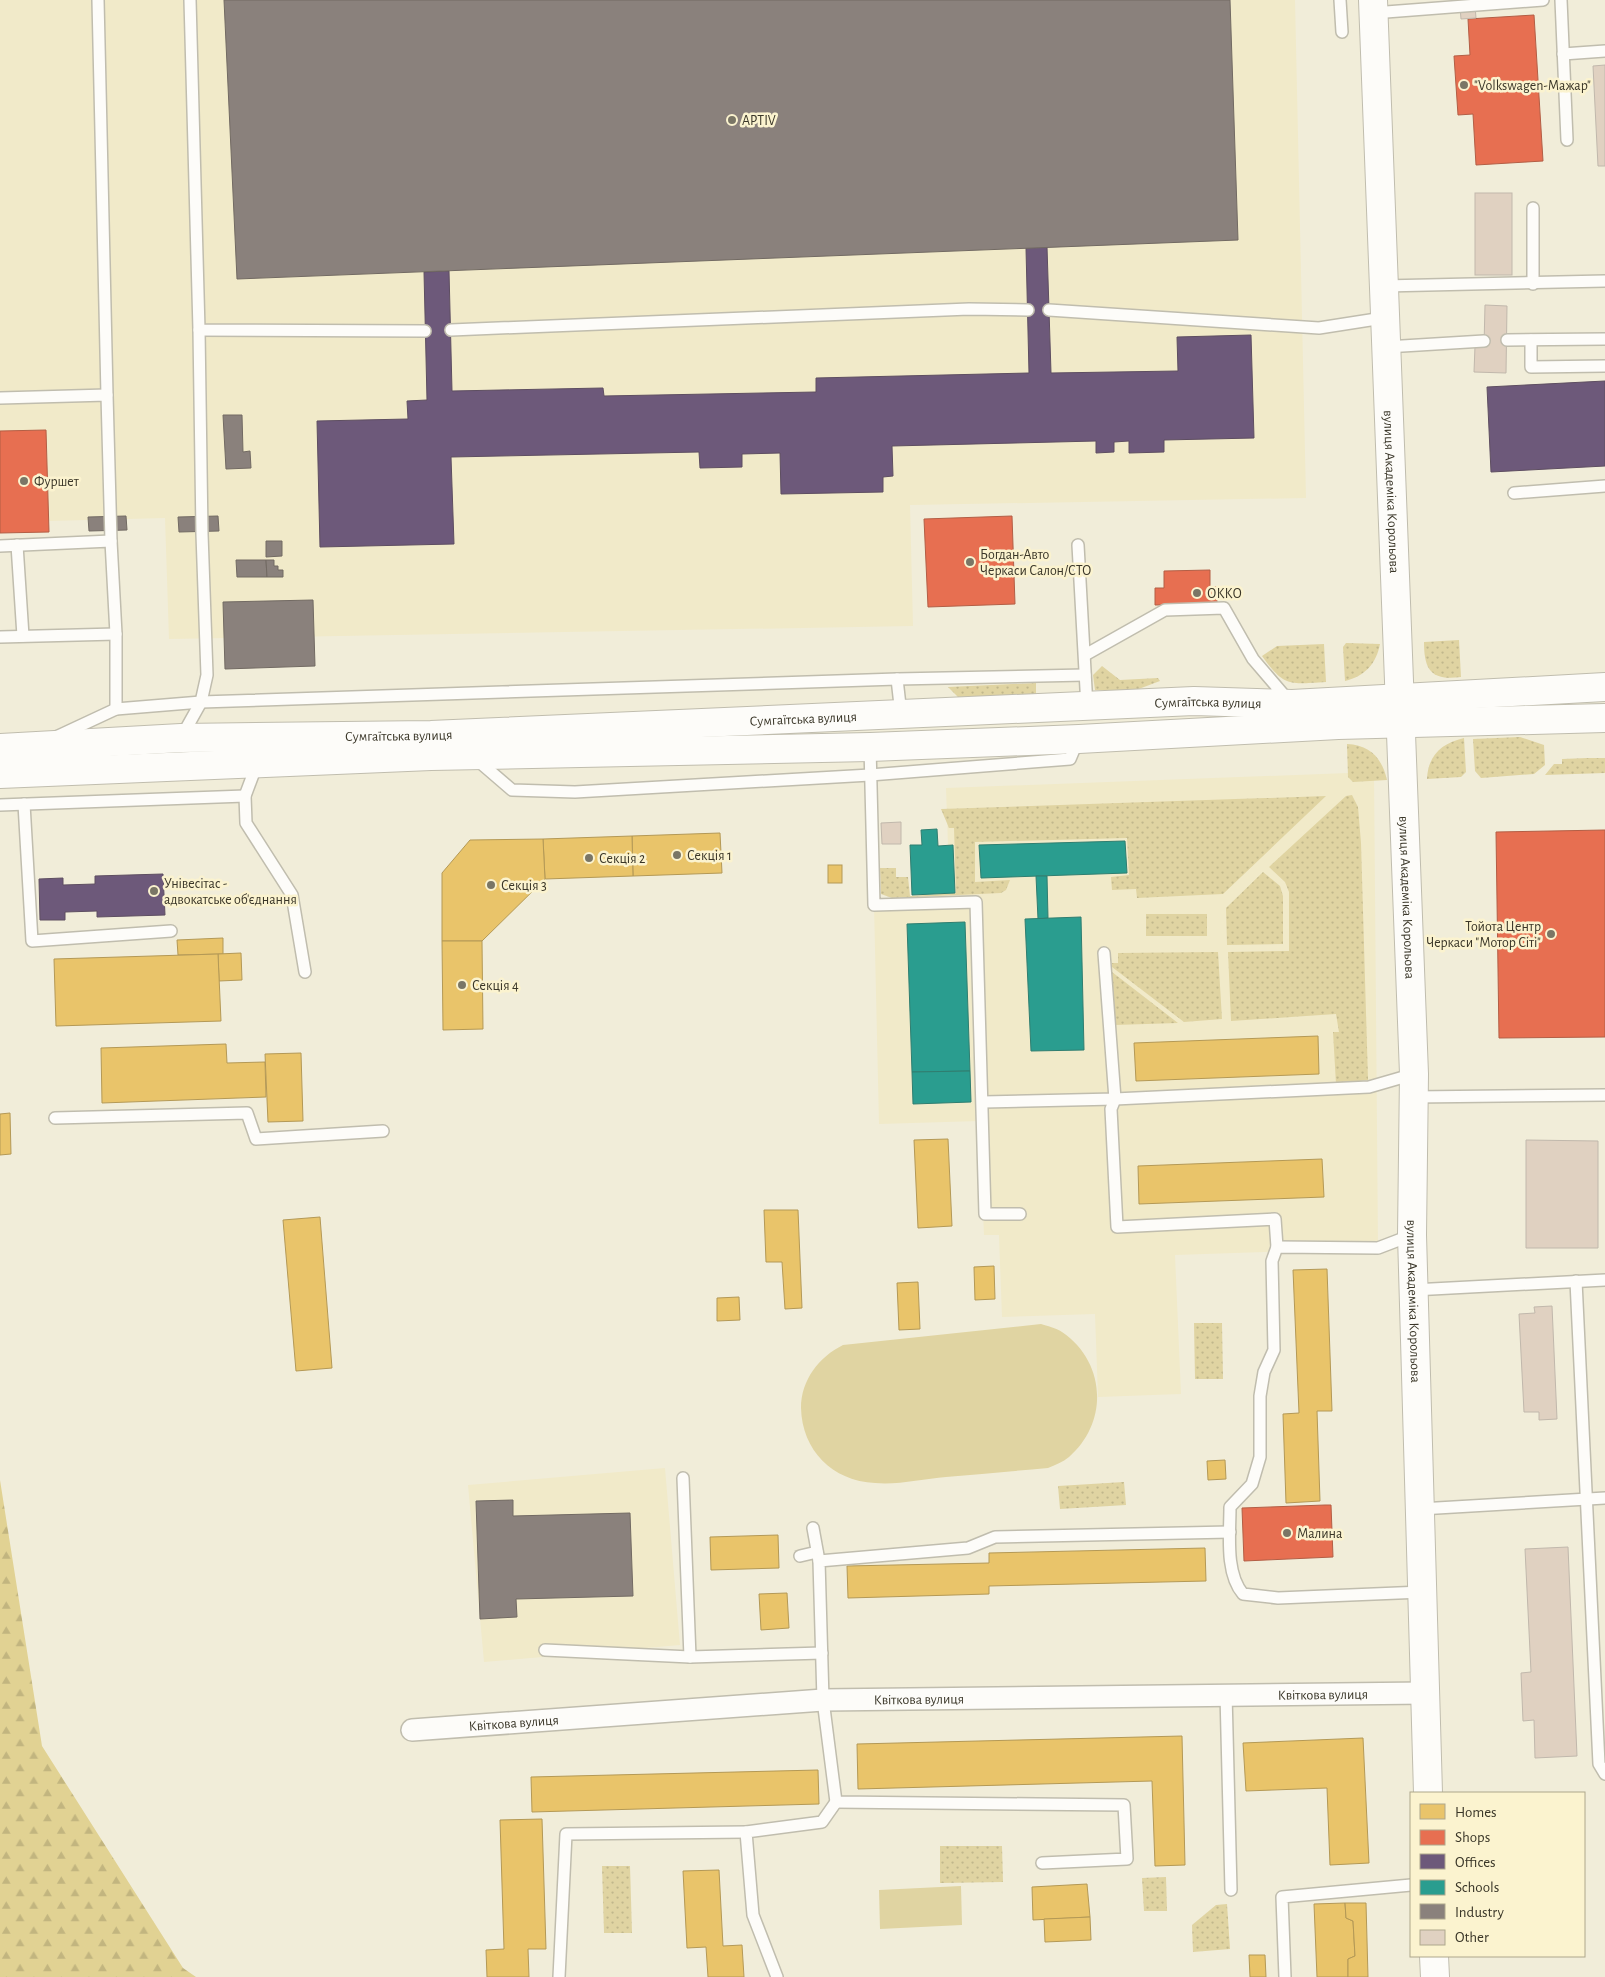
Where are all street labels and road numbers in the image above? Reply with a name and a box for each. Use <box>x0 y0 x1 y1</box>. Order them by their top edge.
street label: вулиця Академіка Корольова <box>1381 410 1401 574</box>
street label: Сумгаїтська вулиця <box>1154 695 1262 711</box>
street label: Сумгаїтська вулиця <box>749 710 857 729</box>
street label: Сумгаїтська вулиця <box>345 728 453 744</box>
street label: вулиця Академіка Корольова <box>1396 816 1416 980</box>
street label: вулиця Академіка Корольова <box>1404 1220 1422 1384</box>
street label: Квіткова вулиця <box>1278 1688 1368 1703</box>
street label: Квіткова вулиця <box>874 1692 964 1707</box>
street label: Квіткова вулиця <box>468 1713 559 1734</box>

